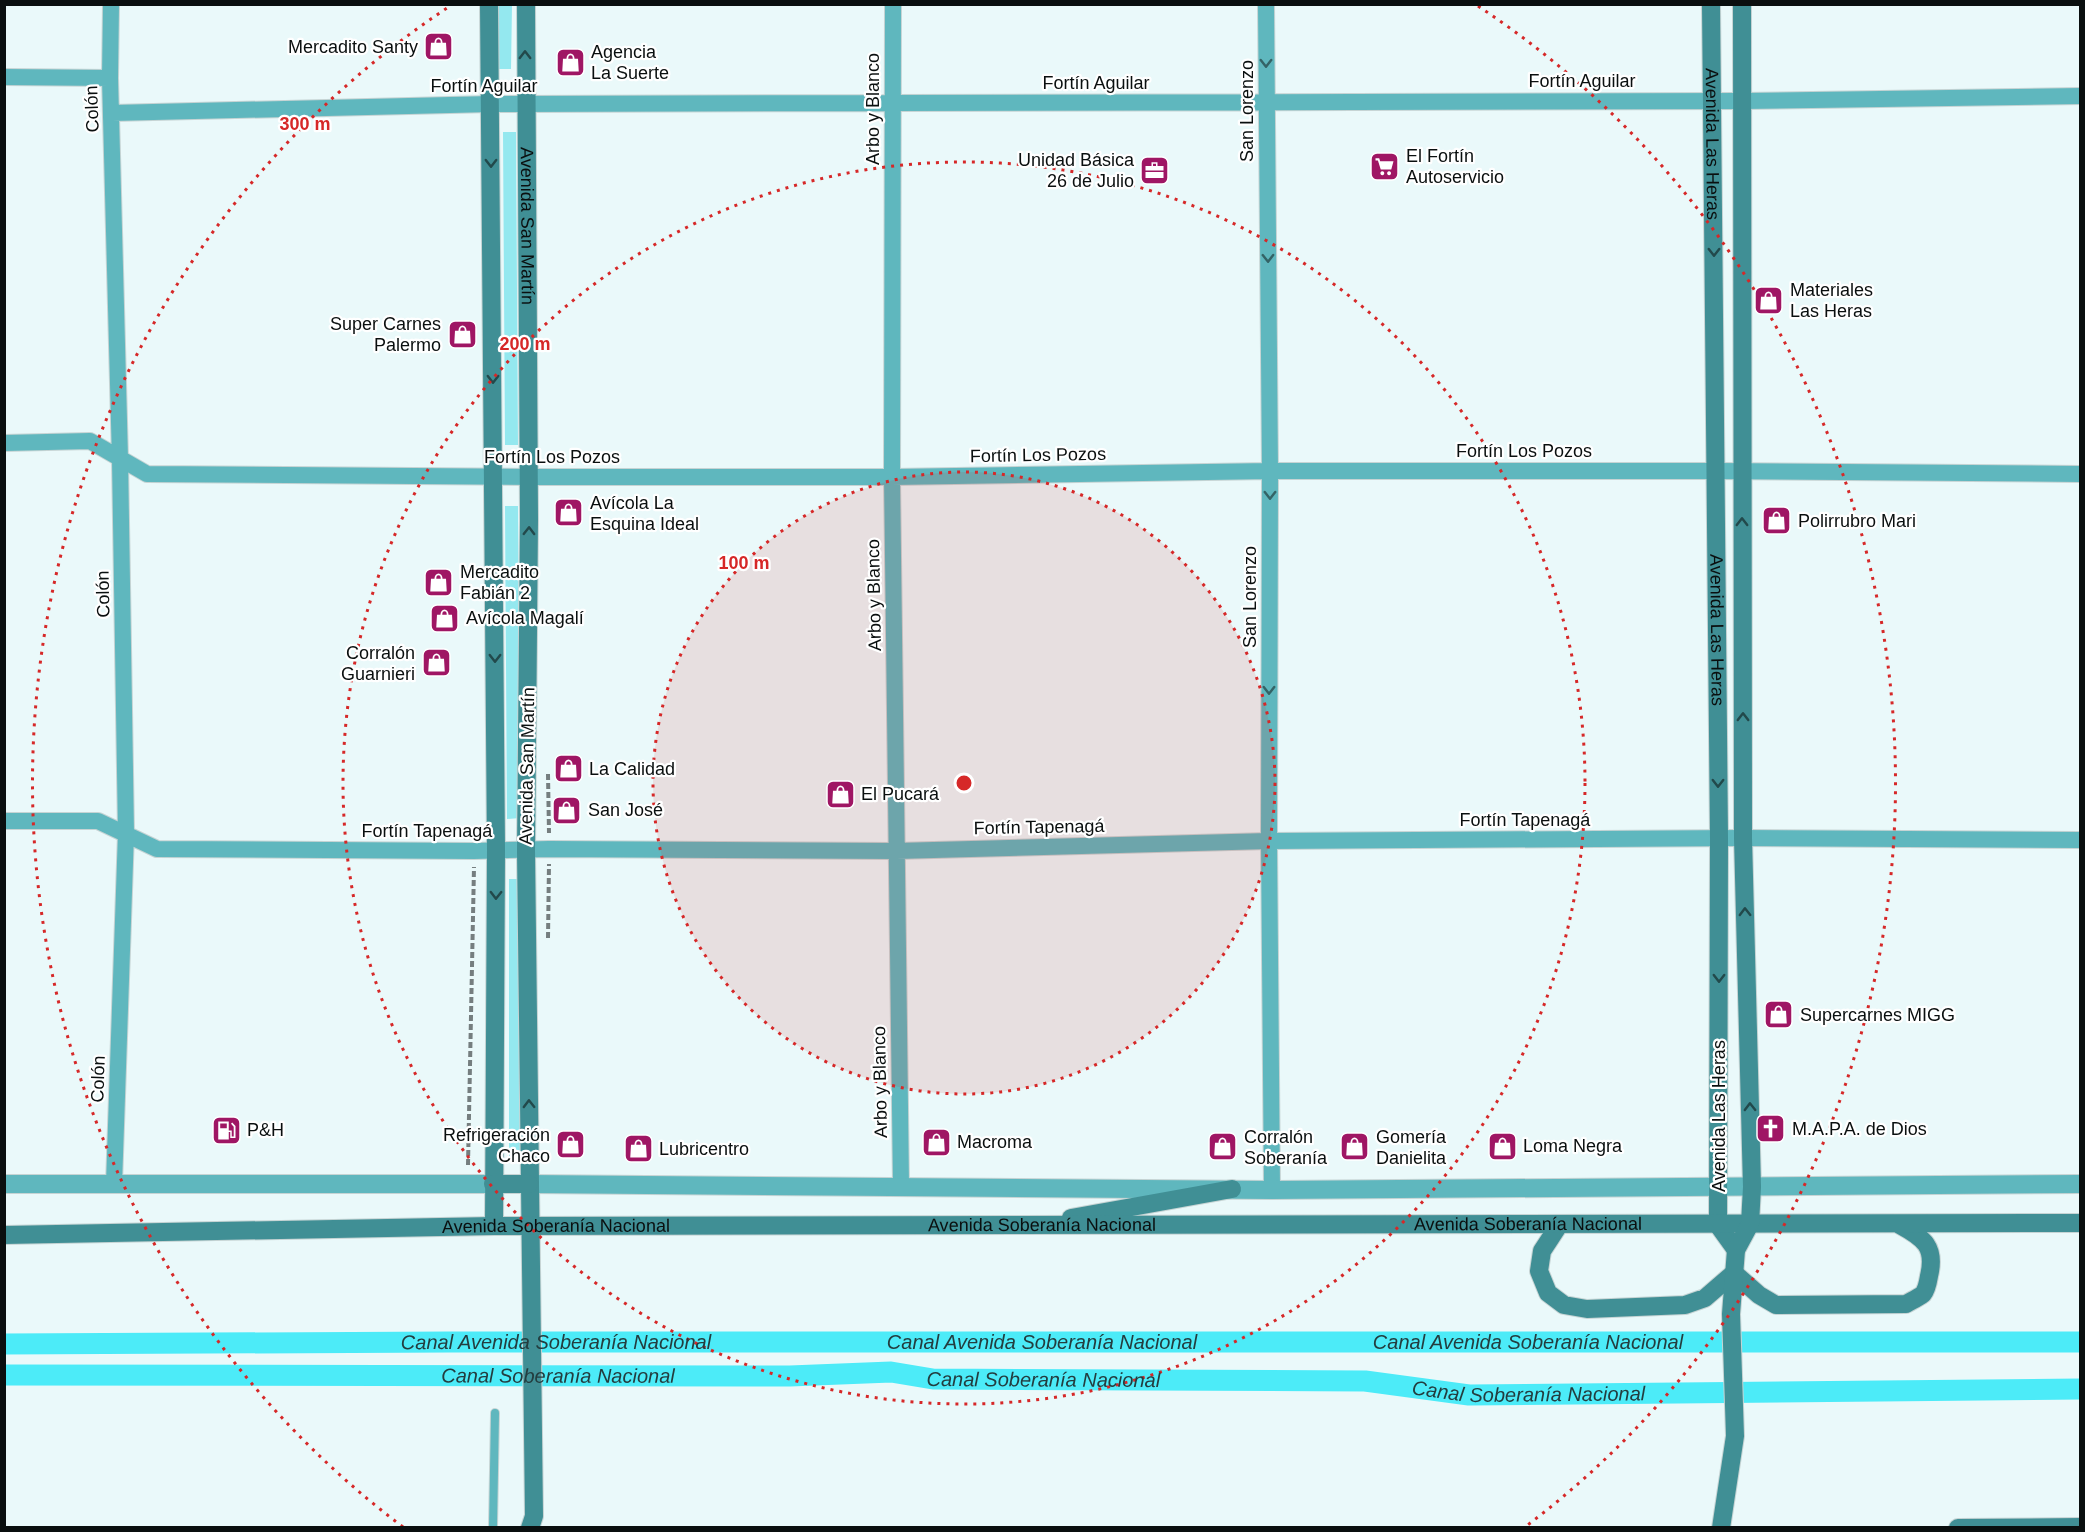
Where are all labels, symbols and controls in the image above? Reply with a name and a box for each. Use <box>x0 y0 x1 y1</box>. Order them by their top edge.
shop icon: Mercadito Santy <box>423 31 455 63</box>
place label: Mercadito Santy <box>288 37 418 57</box>
place label: Agencia La Suerte <box>591 42 669 83</box>
shop icon: Agencia La Suerte <box>554 46 586 78</box>
one-way arrow <box>519 50 531 59</box>
street label: Arbo y Blanco <box>863 53 883 165</box>
one-way arrow <box>1260 58 1272 67</box>
street label: San Lorenzo <box>1237 60 1257 162</box>
street label: Avenida Las Heras <box>1702 68 1723 220</box>
street label: Fortín Aguilar <box>1528 71 1636 91</box>
street label: Fortín Aguilar <box>1042 73 1150 93</box>
street label: Fortín Aguilar <box>430 76 538 96</box>
street label: Colón <box>81 85 103 133</box>
text: 300 m <box>279 114 331 134</box>
place label: El Fortín Autoservicio <box>1406 146 1504 187</box>
street label: Avenida San Martín <box>517 147 538 305</box>
place label: Unidad Básica 26 de Julio <box>1018 150 1135 191</box>
supermarket icon: El Fortín Autoservicio <box>1369 150 1401 182</box>
office icon: Unidad Básica 26 de Julio <box>1139 154 1171 186</box>
one-way arrow <box>485 158 497 167</box>
one-way arrow <box>1708 247 1720 256</box>
one-way arrow <box>1262 253 1274 262</box>
place label: Materiales Las Heras <box>1790 280 1873 321</box>
shop icon: Materiales Las Heras <box>1753 284 1785 316</box>
place label: Super Carnes Palermo <box>330 314 441 355</box>
shop icon: Super Carnes Palermo <box>446 318 478 350</box>
text: 200 m <box>499 334 551 354</box>
one-way arrow <box>486 374 499 383</box>
street label: Fortín Los Pozos <box>1456 441 1592 461</box>
street label: Fortín Los Pozos <box>970 444 1106 466</box>
street label: Fortín Los Pozos <box>484 447 620 467</box>
one-way arrow <box>1264 490 1276 499</box>
place label: Avícola La Esquina Ideal <box>590 493 699 534</box>
shop icon: Avícola La Esquina Ideal <box>553 497 585 529</box>
shop icon: Polirrubro Mari <box>1761 505 1793 537</box>
place label: Polirrubro Mari <box>1798 511 1916 531</box>
one-way arrow <box>1736 518 1748 527</box>
one-way arrow <box>523 527 535 536</box>
street label: Arbo y Blanco <box>863 539 885 651</box>
street label: San Lorenzo <box>1240 546 1260 648</box>
text: 100 m <box>718 553 770 573</box>
street label: Avenida Las Heras <box>1706 554 1728 706</box>
place label: Mercadito Fabián 2 <box>460 562 539 603</box>
shop icon: Mercadito Fabián 2 <box>423 566 455 598</box>
street label: Colón <box>93 570 113 618</box>
shop icon: Avícola Magalí <box>429 602 461 634</box>
place label: Avícola Magalí <box>466 608 584 628</box>
place label: Corralón Guarnieri <box>341 643 415 684</box>
shop icon: Corralón Guarnieri <box>420 647 452 679</box>
one-way arrow <box>489 653 501 662</box>
one-way arrow <box>1263 685 1275 694</box>
street label: Avenida San Martín <box>516 687 538 845</box>
one-way arrow <box>1737 713 1749 722</box>
shop icon: La Calidad <box>552 753 584 785</box>
place label: La Calidad <box>589 759 675 779</box>
centre of rings <box>954 773 974 793</box>
shop icon: El Pucará <box>824 778 856 810</box>
one-way arrow <box>1712 778 1724 787</box>
place label: El Pucará <box>861 784 940 804</box>
shop icon: San José <box>551 794 583 826</box>
place label: San José <box>588 800 663 820</box>
street label: Fortín Tapenagá <box>1460 810 1591 830</box>
street label: Fortín Tapenagá <box>973 816 1106 838</box>
street label: Fortín Tapenagá <box>362 821 493 841</box>
one-way arrow <box>490 890 502 899</box>
one-way arrow <box>1739 908 1751 917</box>
one-way arrow <box>1713 973 1725 982</box>
shop icon: Supercarnes MIGG <box>1763 999 1795 1031</box>
place label: Supercarnes MIGG <box>1800 1005 1955 1025</box>
street label: Arbo y Blanco <box>869 1026 891 1138</box>
street label: Avenida Las Heras <box>1709 1040 1729 1192</box>
street label: Colón <box>87 1055 109 1103</box>
one-way arrow <box>522 1100 535 1109</box>
one-way arrow <box>1744 1103 1756 1112</box>
church icon: M.A.P.A. de Dios <box>1755 1113 1787 1145</box>
fuel station icon: P&H <box>210 1114 242 1146</box>
place label: M.A.P.A. de Dios <box>1792 1119 1927 1139</box>
place label: P&H <box>247 1120 284 1140</box>
place label: Refrigeración Chaco <box>443 1125 550 1166</box>
shop icon: Macroma <box>920 1126 952 1158</box>
place label: Corralón Soberanía <box>1244 1127 1328 1168</box>
place label: Gomería Danielita <box>1376 1127 1447 1168</box>
shop icon: Refrigeración Chaco <box>555 1129 587 1161</box>
shop icon: Loma Negra <box>1486 1130 1518 1162</box>
shop icon: Corralón Soberanía <box>1207 1131 1239 1163</box>
shop icon: Gomería Danielita <box>1339 1131 1371 1163</box>
place label: Macroma <box>957 1132 1033 1152</box>
shop icon: Lubricentro <box>622 1133 654 1165</box>
place label: Loma Negra <box>1523 1136 1623 1156</box>
place label: Lubricentro <box>659 1139 749 1159</box>
street label: Avenida Soberanía Nacional <box>1414 1214 1642 1234</box>
street label: Avenida Soberanía Nacional <box>928 1215 1156 1235</box>
street label: Avenida Soberanía Nacional <box>442 1216 670 1237</box>
water label: Canal Avenida Soberanía Nacional <box>401 1331 712 1353</box>
water label: Canal Avenida Soberanía Nacional <box>887 1331 1198 1353</box>
water label: Canal Avenida Soberanía Nacional <box>1373 1331 1684 1353</box>
water label: Canal Soberanía Nacional <box>441 1365 675 1387</box>
water label: Canal Soberanía Nacional <box>926 1368 1161 1391</box>
water label: Canal Soberanía Nacional <box>1411 1376 1646 1406</box>

